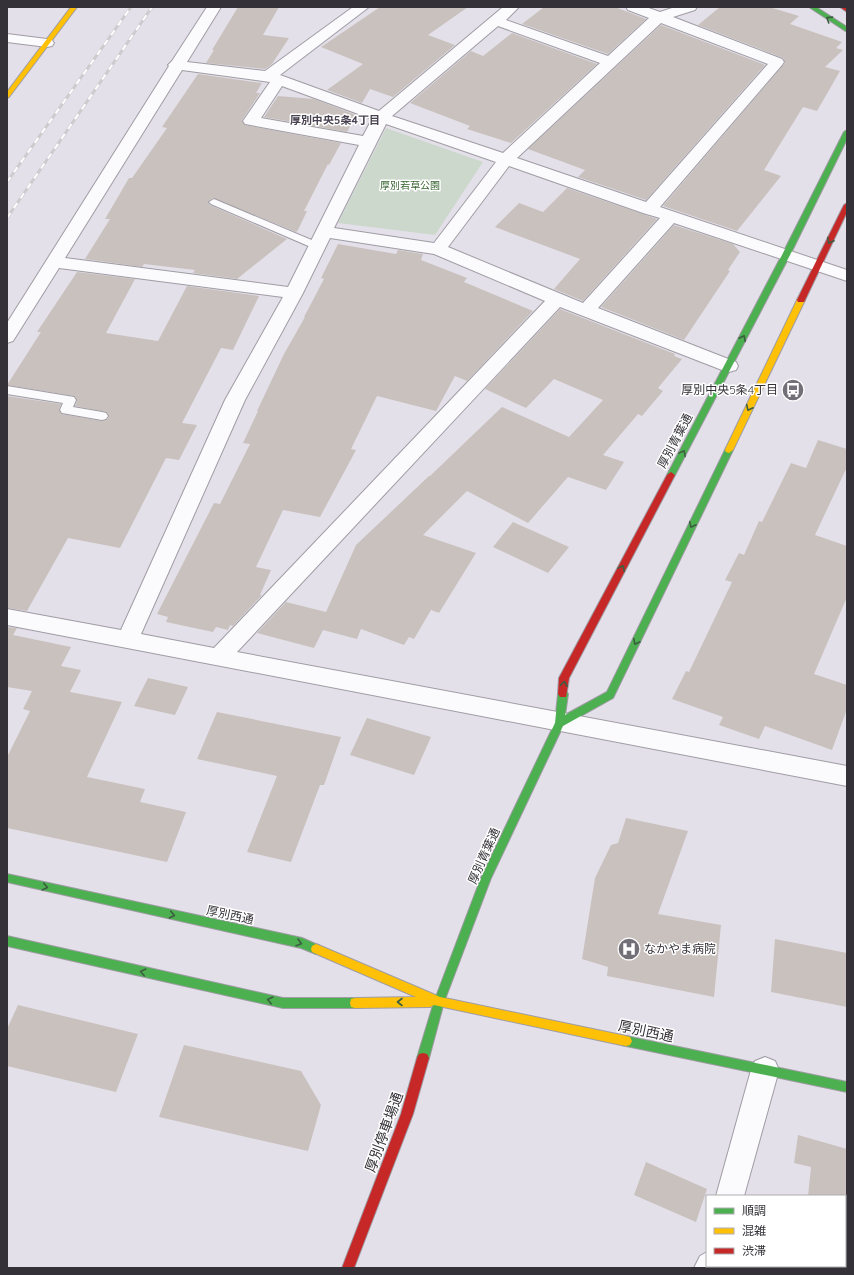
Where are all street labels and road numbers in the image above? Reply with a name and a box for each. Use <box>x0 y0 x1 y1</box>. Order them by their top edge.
street label: 厚別青葉通 <box>654 411 695 471</box>
street label: 厚別青葉通 <box>464 825 503 886</box>
street label: 厚別西通 <box>205 902 255 927</box>
street label: 厚別西通 <box>617 1016 675 1046</box>
street label: 厚別停車場通 <box>361 1089 407 1175</box>

